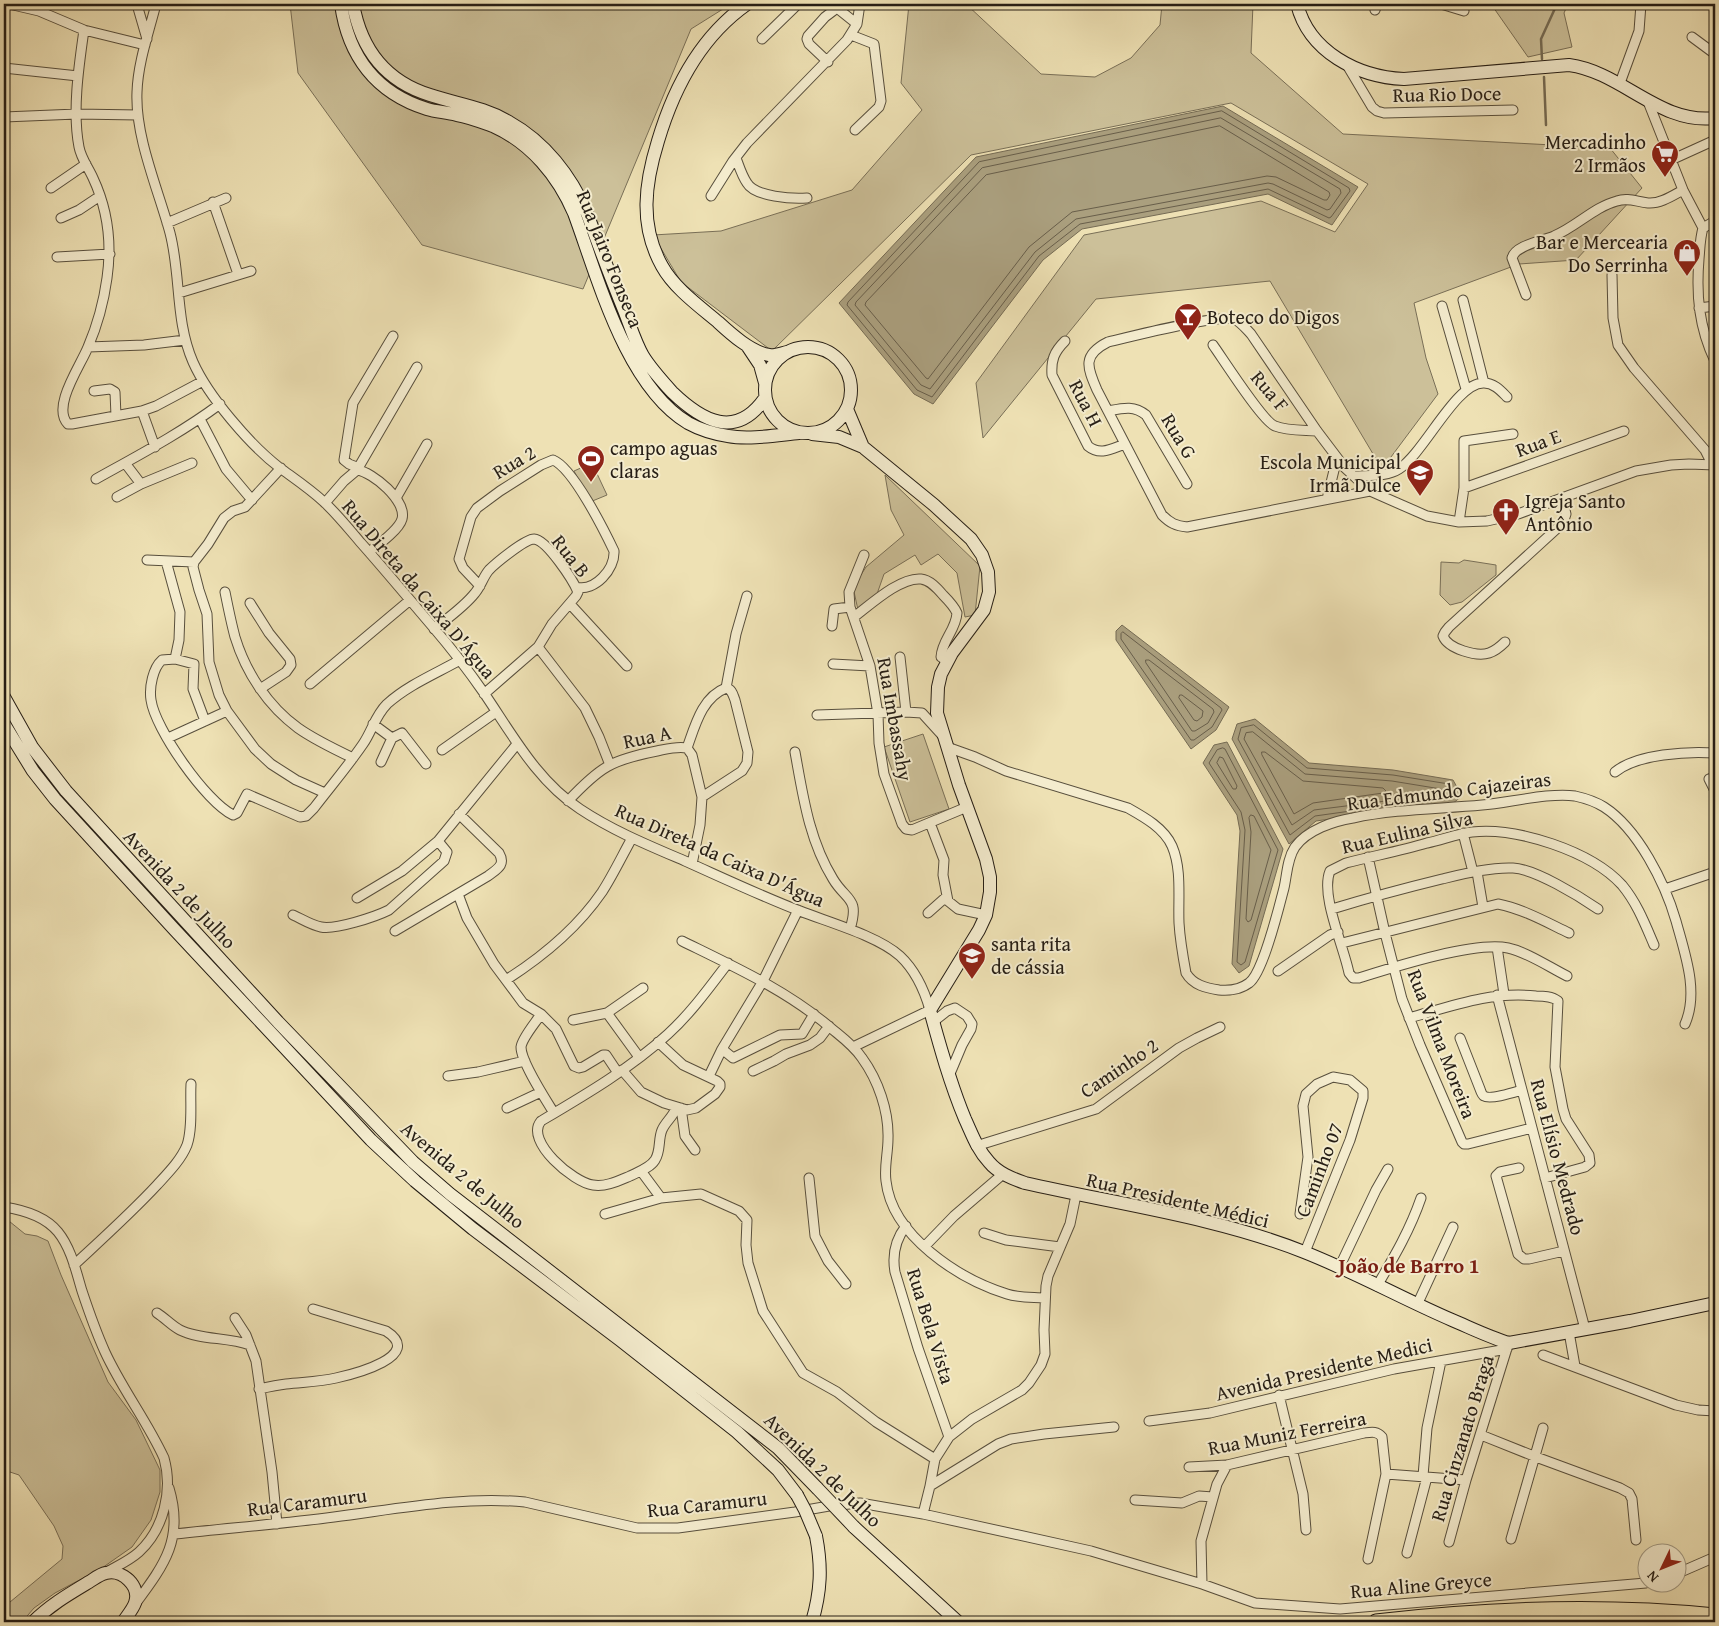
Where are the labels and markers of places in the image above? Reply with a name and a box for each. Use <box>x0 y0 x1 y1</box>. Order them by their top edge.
place label: Mercadinho 2 Irmãos <box>1545 127 1646 179</box>
supermarket icon: Mercadinho 2 Irmãos <box>1650 139 1680 178</box>
place label: Bar e Mercearia Do Serrinha <box>1536 227 1669 279</box>
shop icon: Bar e Mercearia Do Serrinha <box>1672 238 1702 277</box>
bar icon: Boteco do Digos <box>1173 302 1203 341</box>
place label: Boteco do Digos <box>1207 302 1340 331</box>
place label: campo aguas claras <box>610 433 718 485</box>
sports icon: campo aguas claras <box>576 444 606 483</box>
place label: Escola Municipal Irmã Dulce <box>1260 447 1401 499</box>
school or university icon: Escola Municipal Irmã Dulce <box>1405 458 1435 497</box>
place label: Igreja Santo Antônio <box>1525 486 1625 538</box>
church icon: Igreja Santo Antônio <box>1491 497 1521 536</box>
place label: santa rita de cássia <box>991 929 1071 981</box>
school or university icon: santa rita de cássia <box>957 941 987 980</box>

